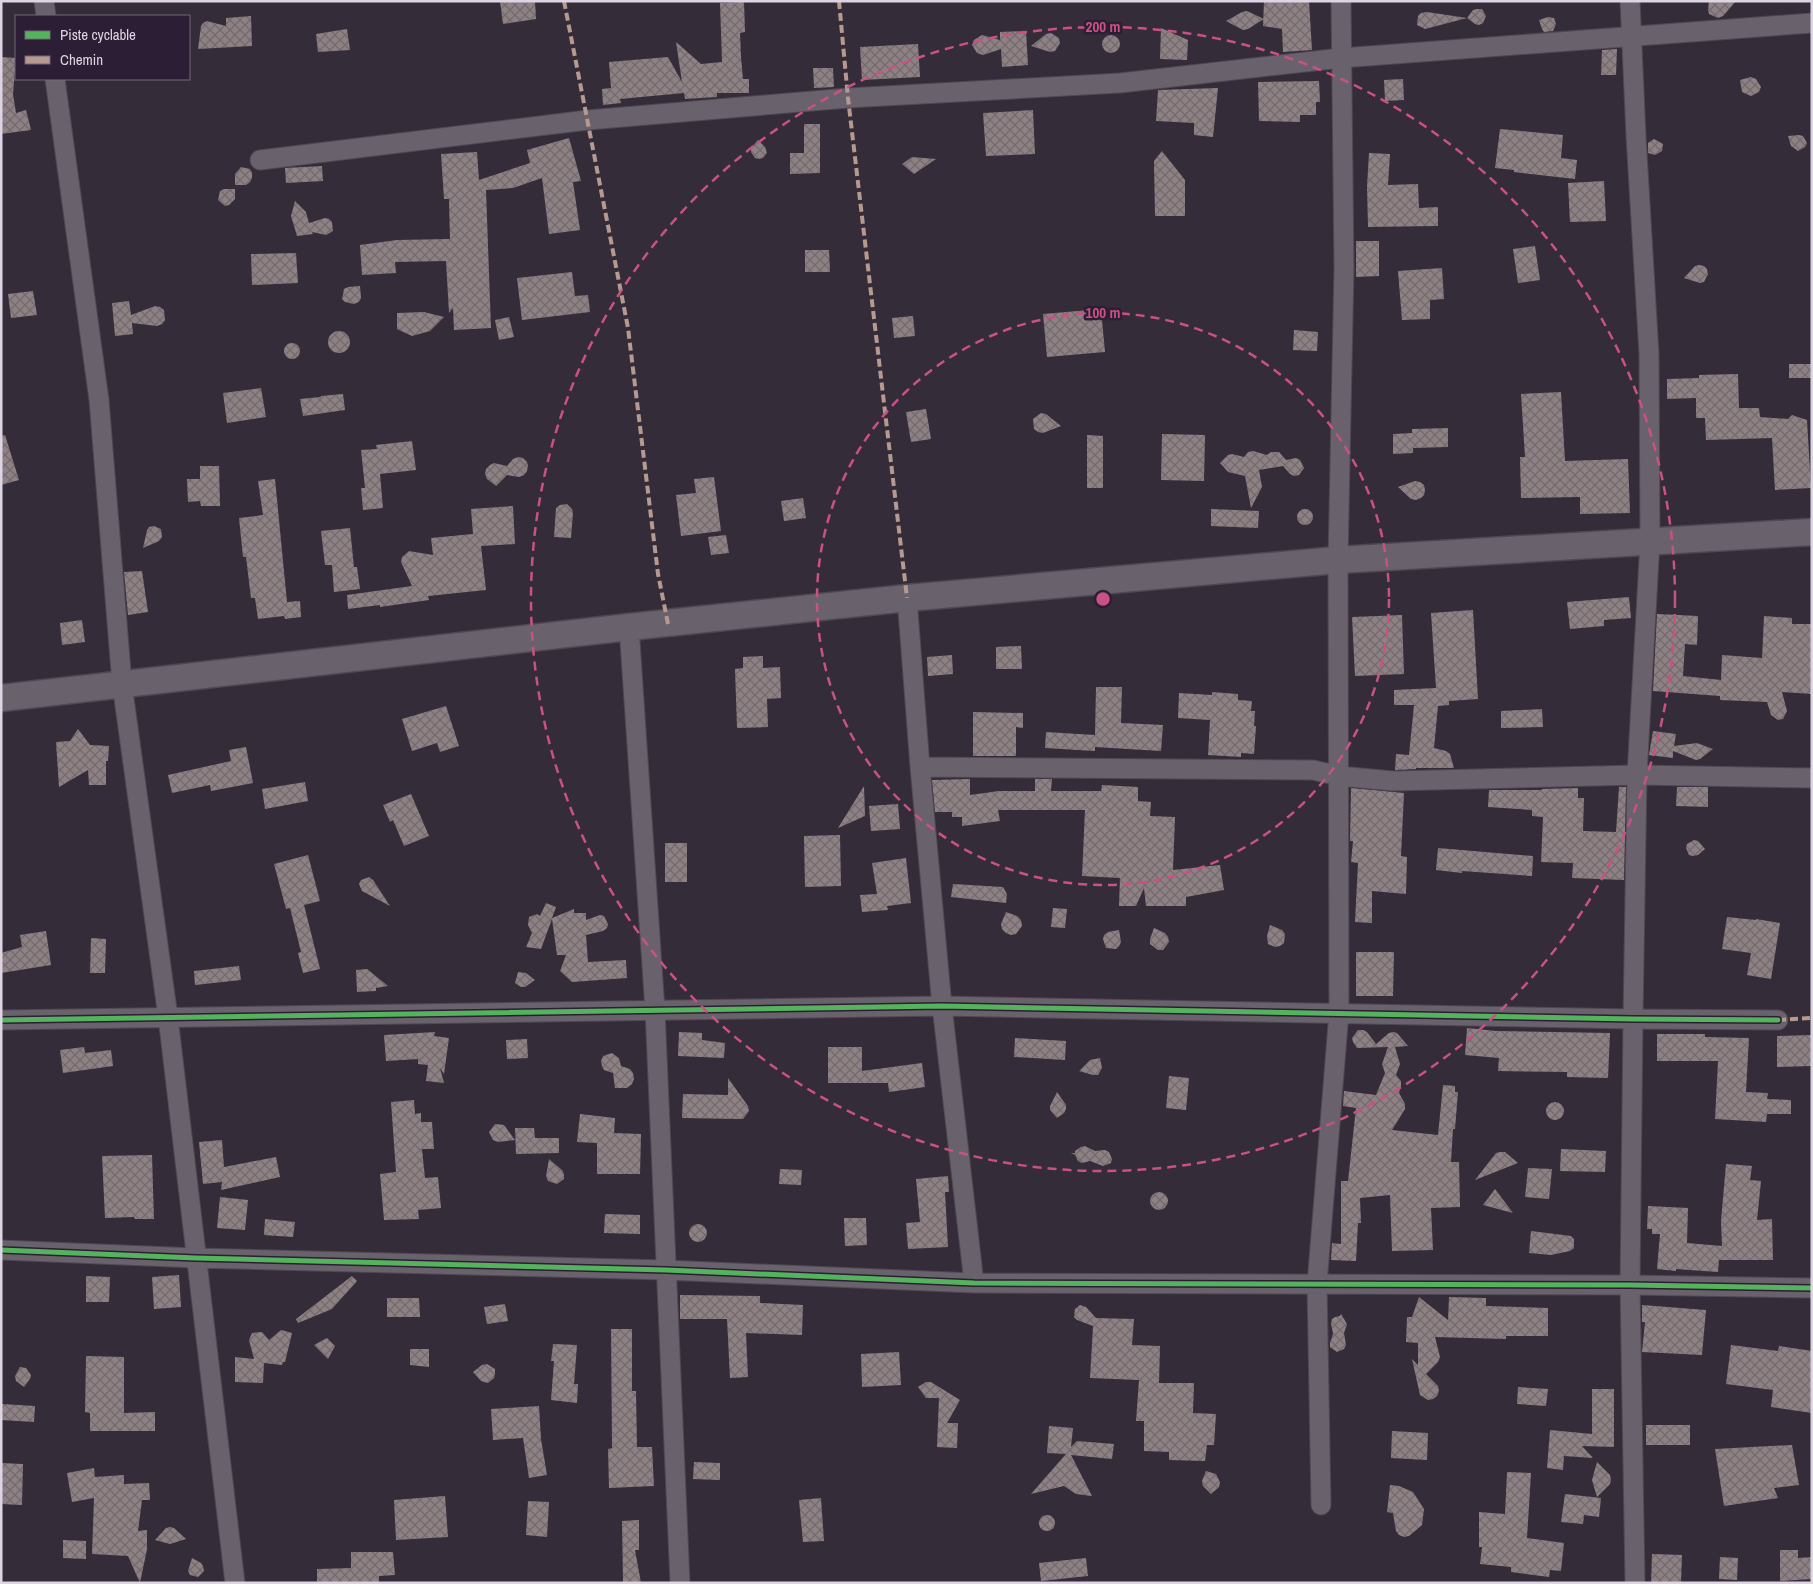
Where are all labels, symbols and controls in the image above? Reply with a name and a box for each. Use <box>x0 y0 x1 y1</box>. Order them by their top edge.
legend <box>15 15 190 80</box>
text: 200 m <box>1086 16 1120 37</box>
text: Piste cyclable <box>60 24 136 45</box>
text: Chemin <box>60 49 103 70</box>
text: 100 m <box>1086 302 1120 323</box>
centre of rings <box>1094 590 1112 608</box>

